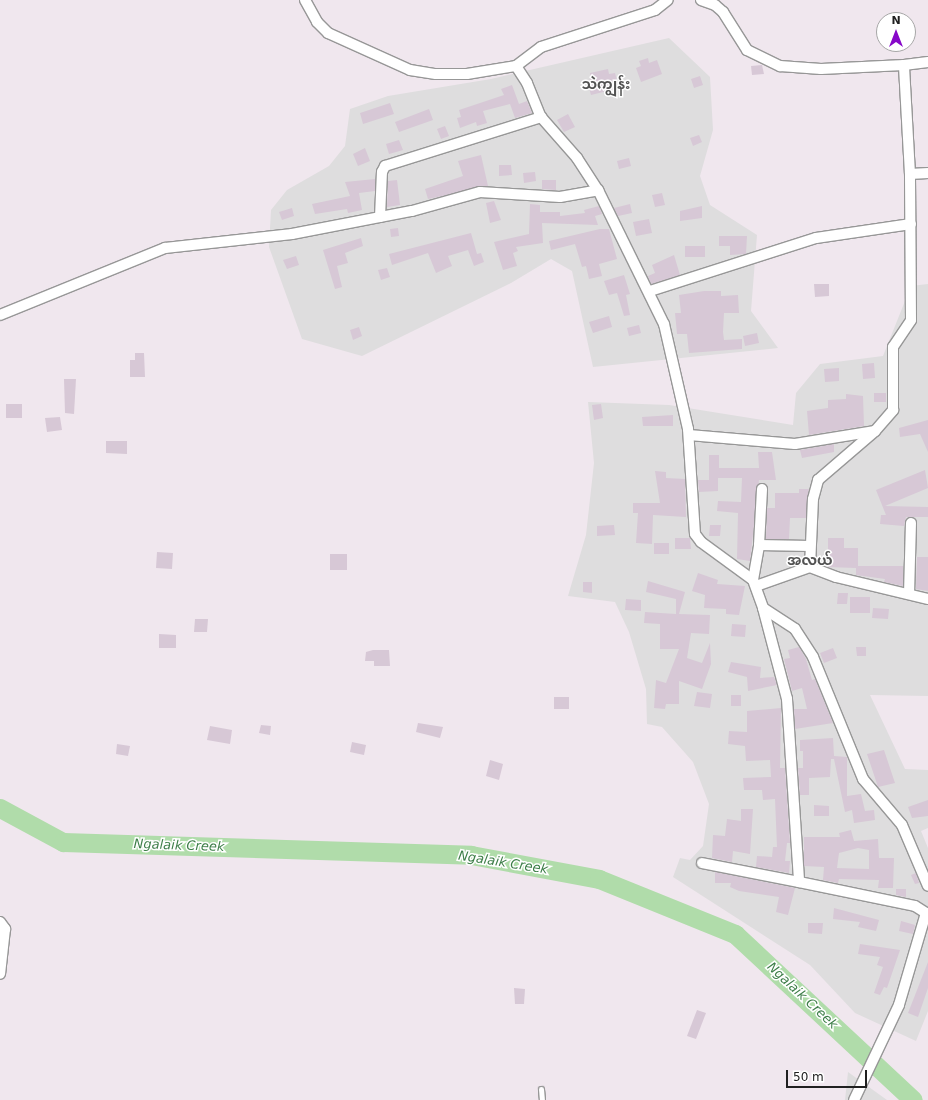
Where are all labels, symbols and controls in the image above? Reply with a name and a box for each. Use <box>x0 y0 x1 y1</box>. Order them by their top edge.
north arrow <box>876 12 916 52</box>
text: N <box>891 14 901 27</box>
district label: သဲကျွန်း <box>582 76 630 92</box>
district label: အလယ် <box>787 552 833 568</box>
water label: Ngalaik Creek <box>133 837 225 855</box>
water label: Ngalaik Creek <box>457 848 549 878</box>
water label: Ngalaik Creek <box>763 959 841 1033</box>
scale bar <box>788 1062 869 1088</box>
text: 50 m <box>793 1070 824 1084</box>

